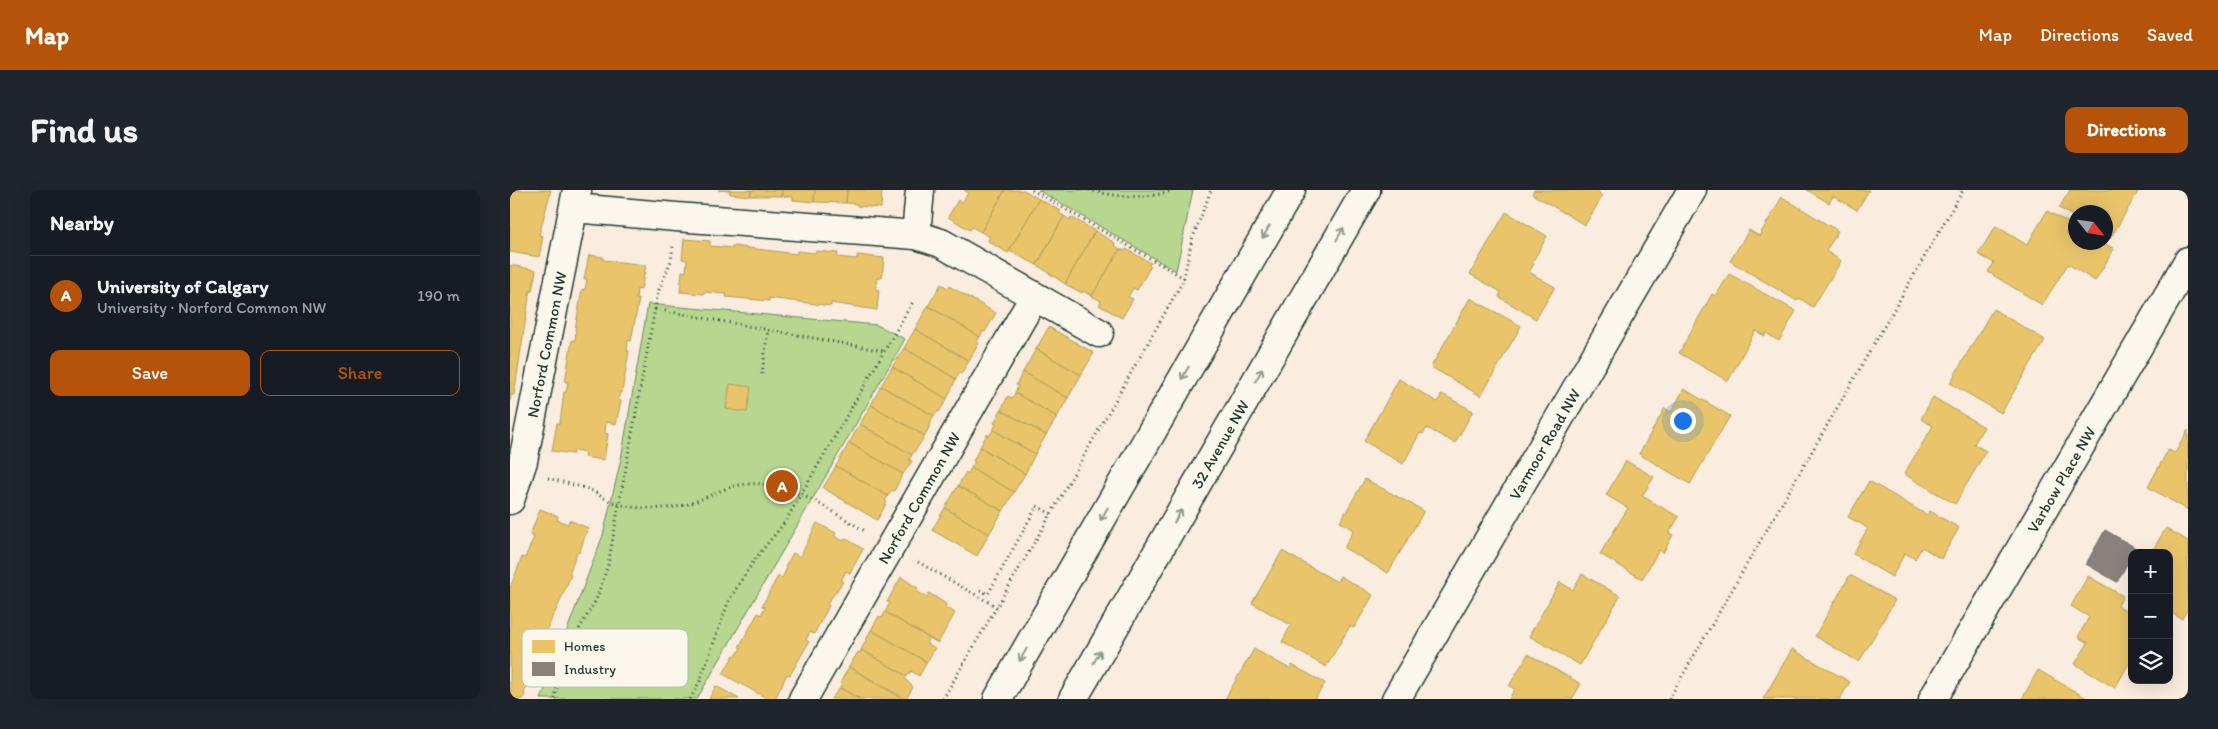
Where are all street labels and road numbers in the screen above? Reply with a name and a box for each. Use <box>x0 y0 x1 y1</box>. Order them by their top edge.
street label: Norford Common NW <box>522 269 570 419</box>
street label: Varmoor Road NW <box>1505 385 1584 503</box>
street label: 32 Avenue NW <box>1187 396 1253 492</box>
street label: Varbow Place NW <box>2023 423 2099 536</box>
street label: Norford Common NW <box>873 428 964 567</box>

